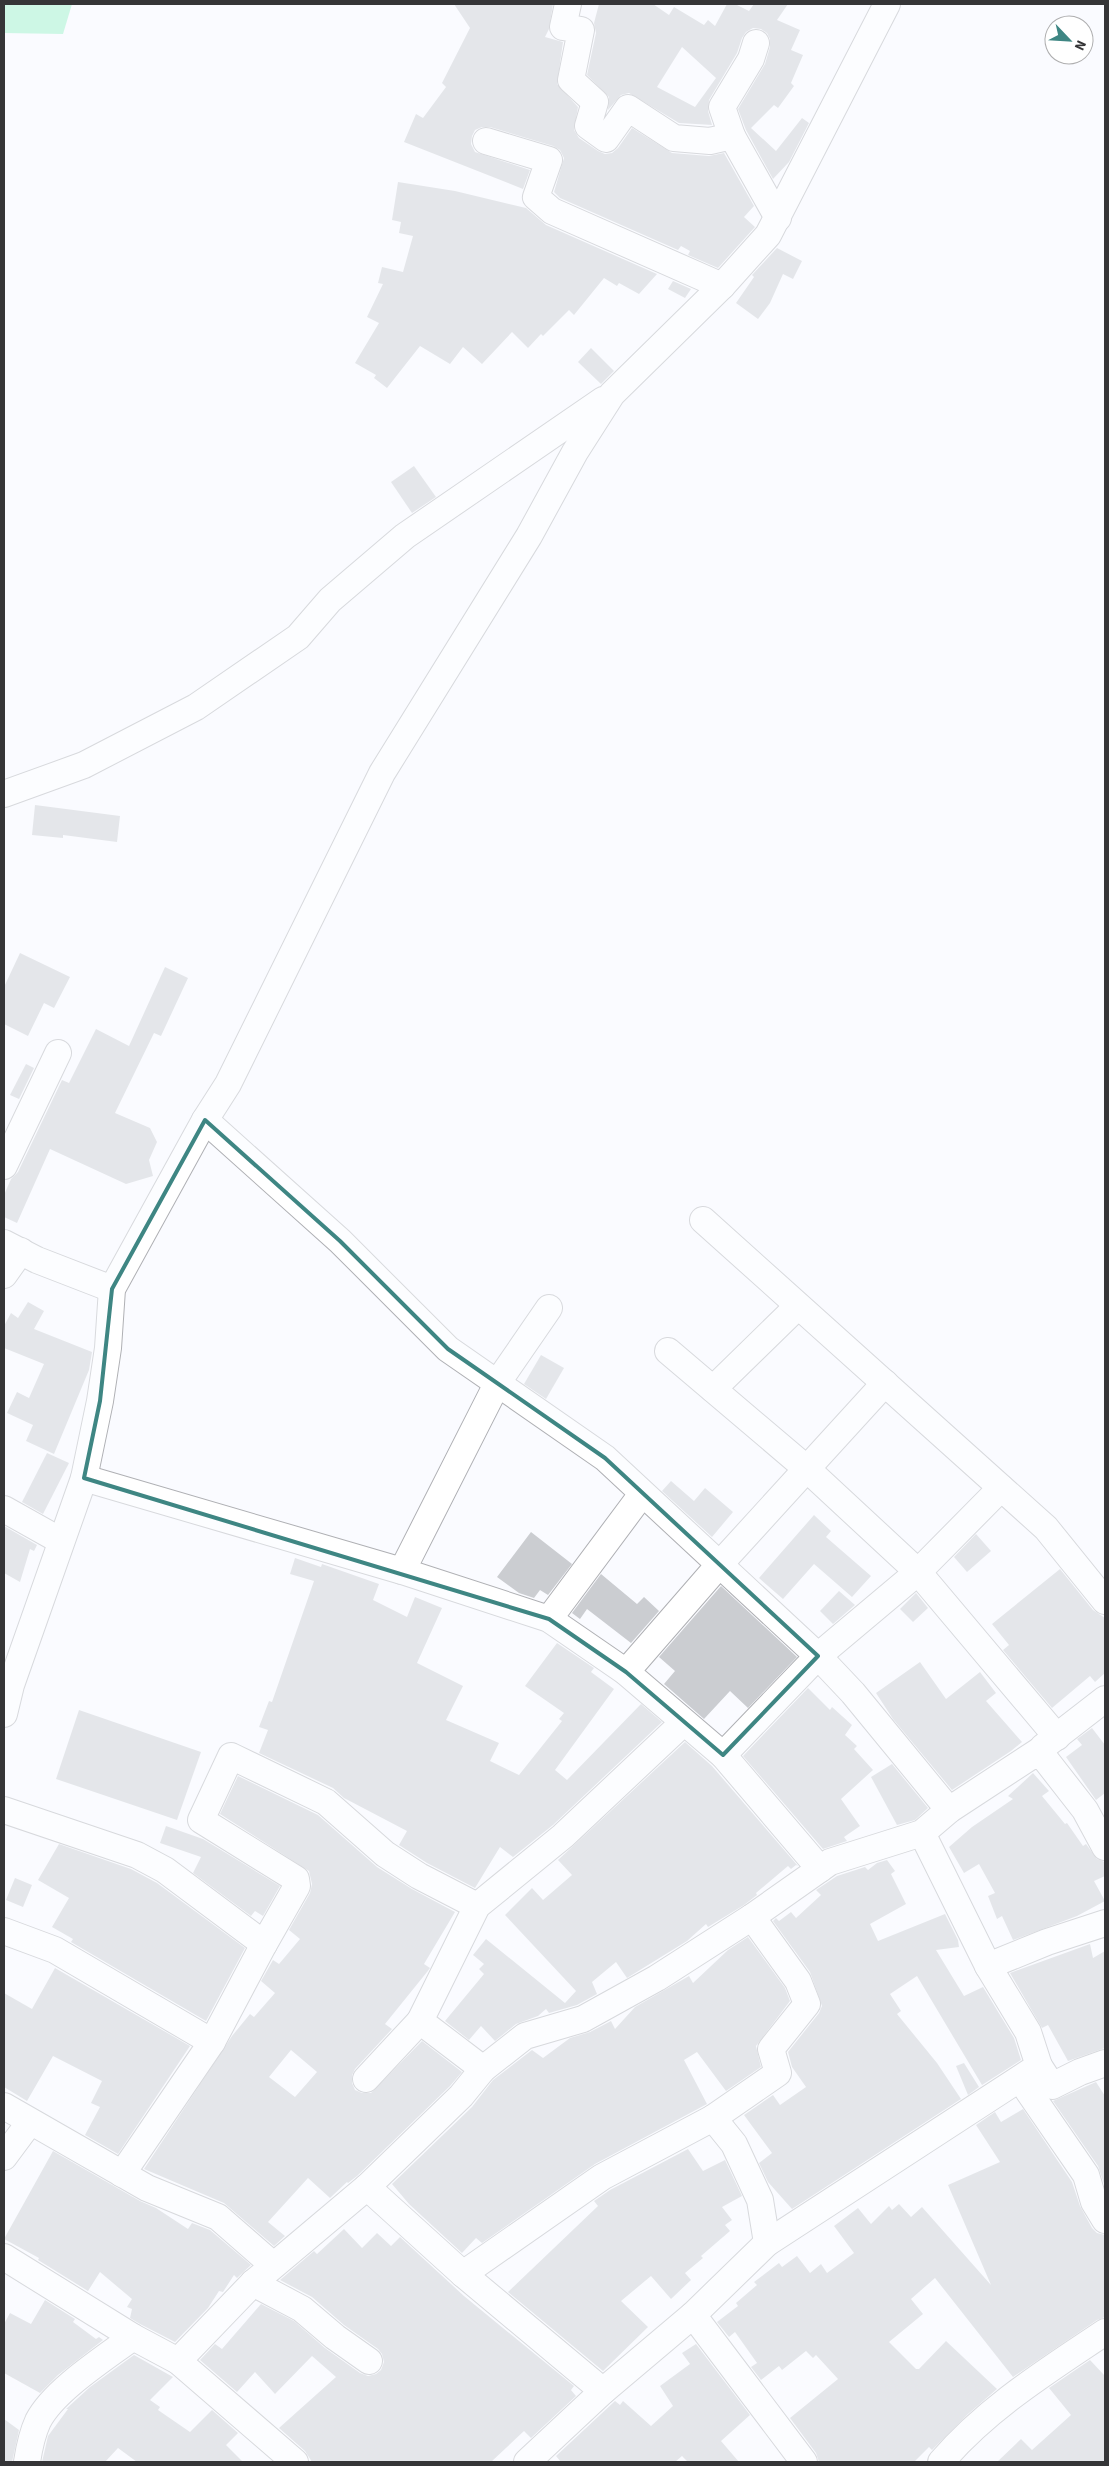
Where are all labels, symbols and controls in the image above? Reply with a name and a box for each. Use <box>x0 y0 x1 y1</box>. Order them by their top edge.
north arrow <box>1044 15 1094 65</box>
text: N <box>1069 37 1091 54</box>

